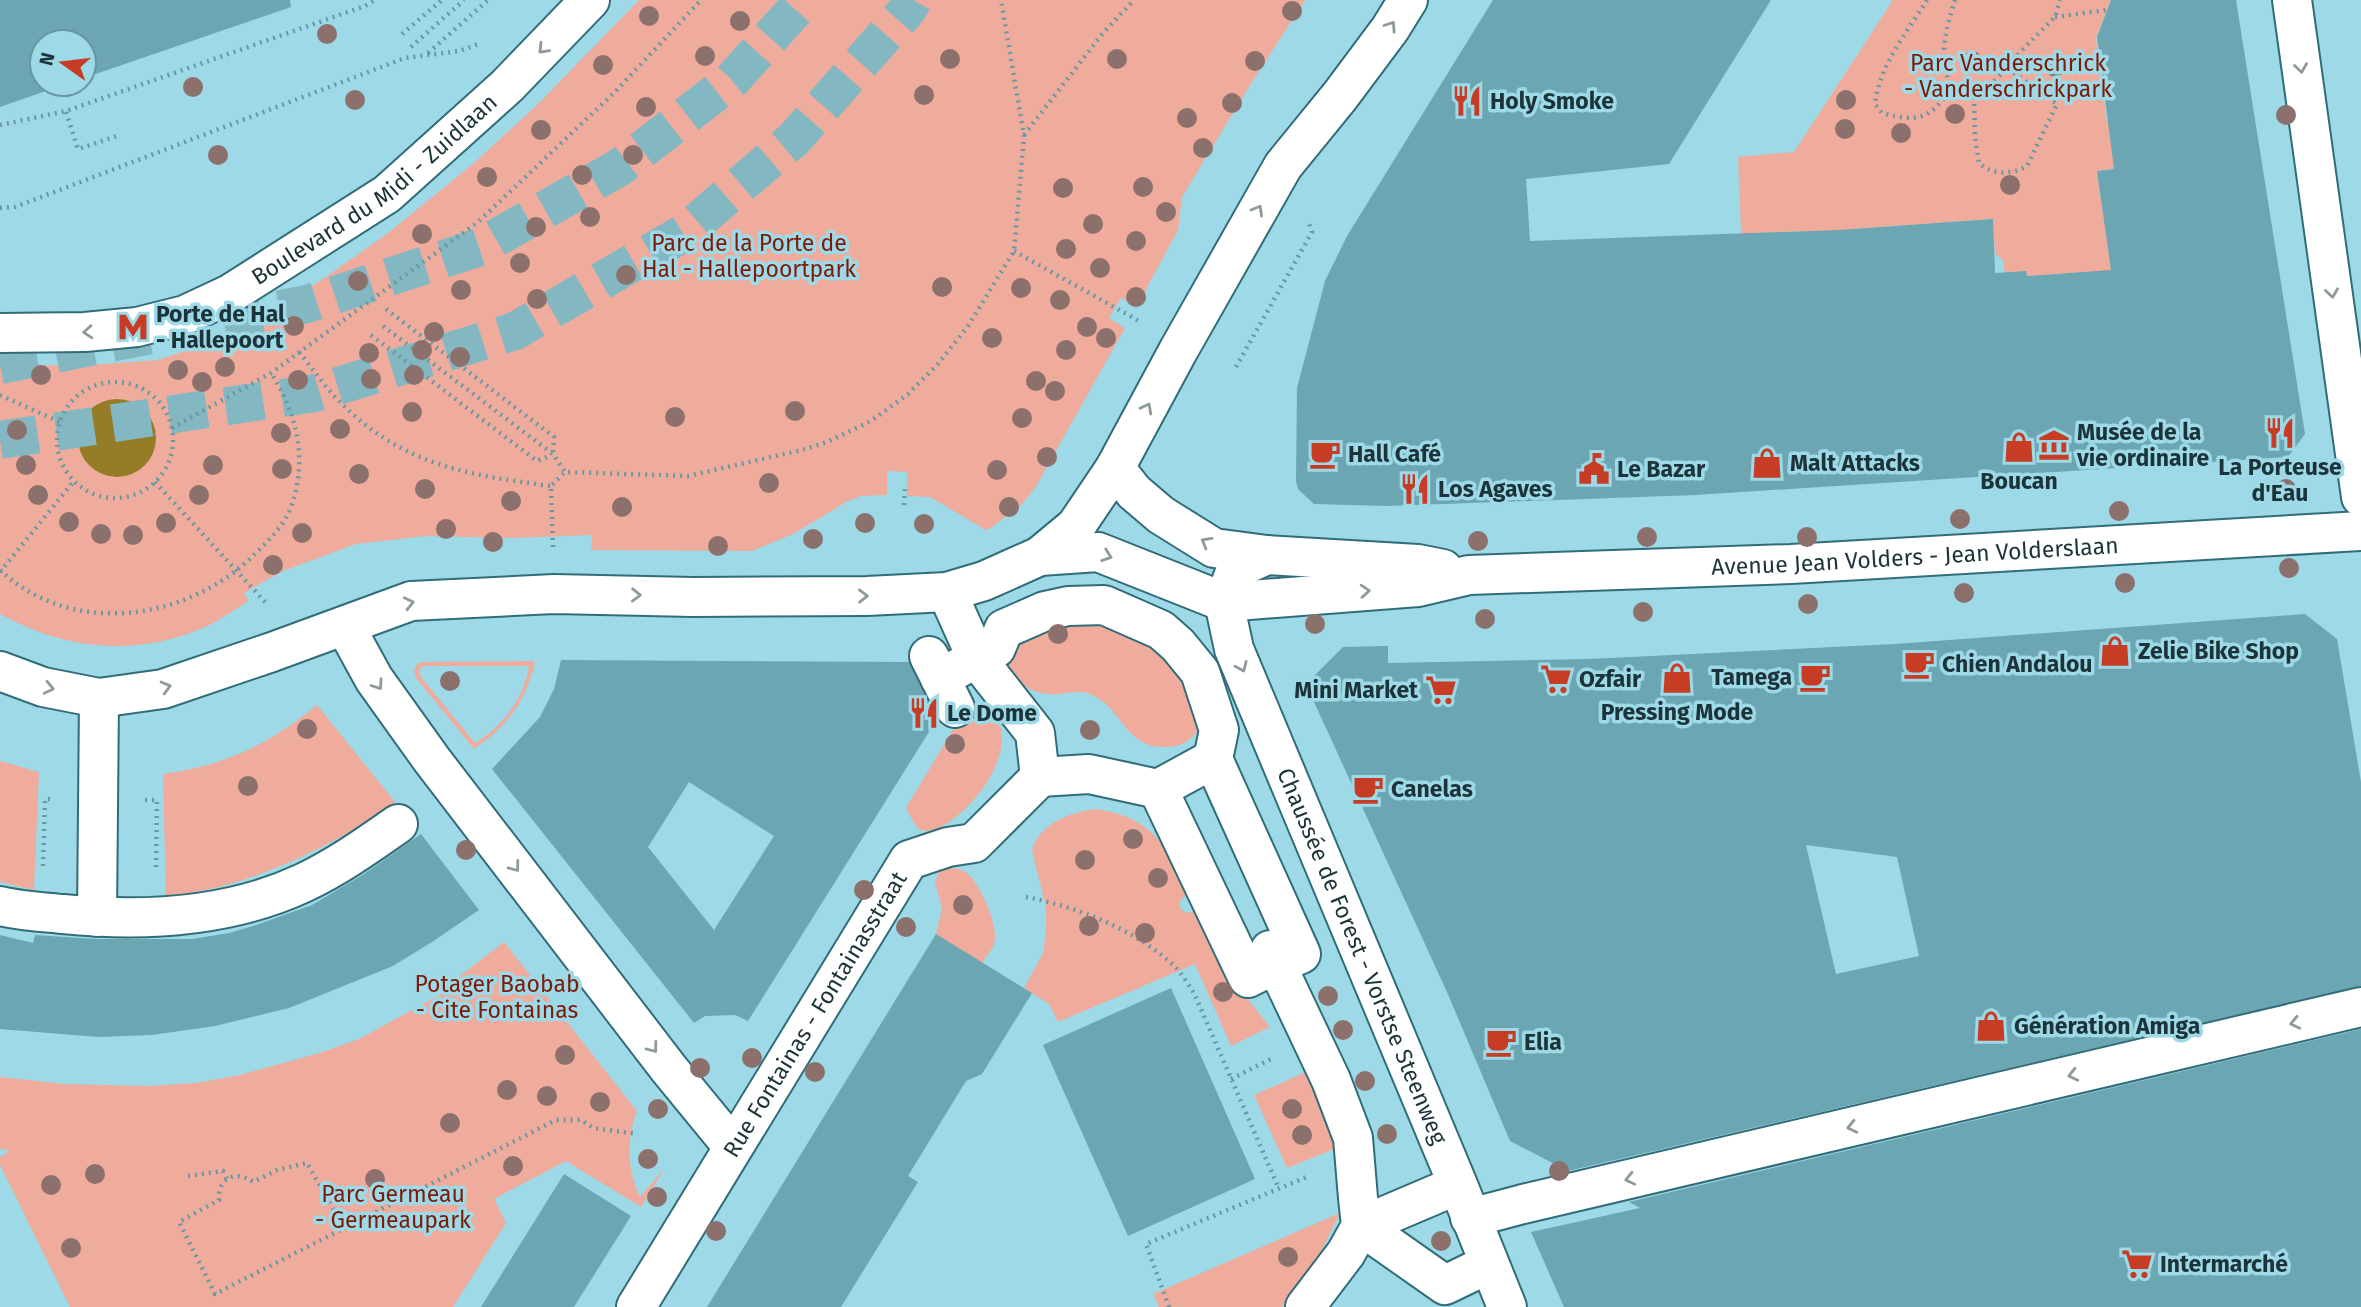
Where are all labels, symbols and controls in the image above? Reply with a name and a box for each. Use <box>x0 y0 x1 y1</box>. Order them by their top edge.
one-way arrow <box>1383 21 1396 34</box>
north arrow <box>28 28 98 98</box>
one-way arrow <box>538 41 551 54</box>
park label: Parc Vanderschrick - Vanderschrickpark <box>1904 49 2112 103</box>
text: N <box>34 50 60 68</box>
one-way arrow <box>2293 62 2308 73</box>
restaurant icon: Holy Smoke <box>1450 84 1484 118</box>
place label: Holy Smoke <box>1490 87 1614 115</box>
street label: Boulevard du Midi - Zuidlaan <box>246 88 503 291</box>
one-way arrow <box>1250 204 1263 217</box>
park label: Parc de la Porte de Hal - Hallepoortpark <box>642 229 856 283</box>
one-way arrow <box>2325 287 2340 299</box>
place label: Porte de Hal - Hallepoort <box>156 300 285 354</box>
metro station icon: Porte de Hal - Hallepoort <box>116 310 150 344</box>
one-way arrow <box>82 324 93 339</box>
one-way arrow <box>1139 403 1152 415</box>
restaurant icon: La Porteuse d'Eau <box>2263 416 2297 450</box>
place label: Musée de la vie ordinaire <box>2076 418 2210 472</box>
museum icon: Musée de la vie ordinaire <box>2037 428 2071 462</box>
shop icon: Boucan <box>2002 430 2036 464</box>
cafe icon: Hall Café <box>1308 437 1342 471</box>
place label: Hall Café <box>1348 440 1441 468</box>
shop icon: Malt Attacks <box>1750 446 1784 480</box>
place label: Malt Attacks <box>1790 449 1920 477</box>
public building icon: Le Bazar <box>1577 452 1611 486</box>
place label: La Porteuse d'Eau <box>2218 453 2342 507</box>
place label: Le Bazar <box>1617 455 1706 483</box>
place label: Boucan <box>1980 467 2058 495</box>
restaurant icon: Los Agaves <box>1398 472 1432 506</box>
place label: Los Agaves <box>1438 475 1553 503</box>
street label: Avenue Jean Volders - Jean Volderslaan <box>1711 531 2119 581</box>
one-way arrow <box>1200 538 1213 551</box>
one-way arrow <box>1100 548 1112 562</box>
one-way arrow <box>1360 584 1371 599</box>
one-way arrow <box>631 588 642 603</box>
one-way arrow <box>858 588 869 603</box>
one-way arrow <box>403 597 415 611</box>
shop icon: Zelie Bike Shop <box>2098 634 2132 668</box>
place label: Zelie Bike Shop <box>2138 637 2299 665</box>
cafe icon: Chien Andalou <box>1902 647 1936 681</box>
place label: Chien Andalou <box>1942 650 2093 678</box>
one-way arrow <box>1234 660 1248 673</box>
cafe icon: Tamega <box>1798 660 1832 694</box>
shop icon: Pressing Mode <box>1660 661 1694 695</box>
supermarket icon: Ozfair <box>1539 662 1573 696</box>
place label: Tamega <box>1711 663 1792 691</box>
place label: Ozfair <box>1579 665 1642 693</box>
supermarket icon: Mini Market <box>1424 673 1458 707</box>
place label: Mini Market <box>1294 676 1419 704</box>
one-way arrow <box>370 677 383 690</box>
one-way arrow <box>42 679 54 694</box>
one-way arrow <box>160 681 172 695</box>
restaurant icon: Le Dome <box>907 696 941 730</box>
place label: Pressing Mode <box>1601 698 1754 726</box>
place label: Le Dome <box>947 699 1037 727</box>
street label: Chaussée de Forest - Vorstse Steenweg <box>1271 764 1453 1148</box>
cafe icon: Canelas <box>1351 772 1385 806</box>
place label: Canelas <box>1391 775 1473 803</box>
one-way arrow <box>506 859 519 872</box>
street label: Rue Fontainas - Fontainasstraat <box>717 866 913 1162</box>
park label: Potager Baobab - Cite Fontainas <box>414 970 580 1024</box>
shop icon: Génération Amiga <box>1974 1009 2008 1043</box>
place label: Génération Amiga <box>2014 1012 2200 1040</box>
one-way arrow <box>2289 1014 2301 1029</box>
cafe icon: Elia <box>1484 1025 1518 1059</box>
place label: Elia <box>1524 1028 1562 1056</box>
one-way arrow <box>644 1040 657 1053</box>
one-way arrow <box>2067 1066 2079 1081</box>
one-way arrow <box>1846 1118 1858 1133</box>
one-way arrow <box>1624 1170 1636 1185</box>
park label: Parc Germeau - Germeaupark <box>315 1180 471 1234</box>
supermarket icon: Intermarché <box>2120 1247 2154 1281</box>
place label: Intermarché <box>2160 1250 2288 1278</box>

